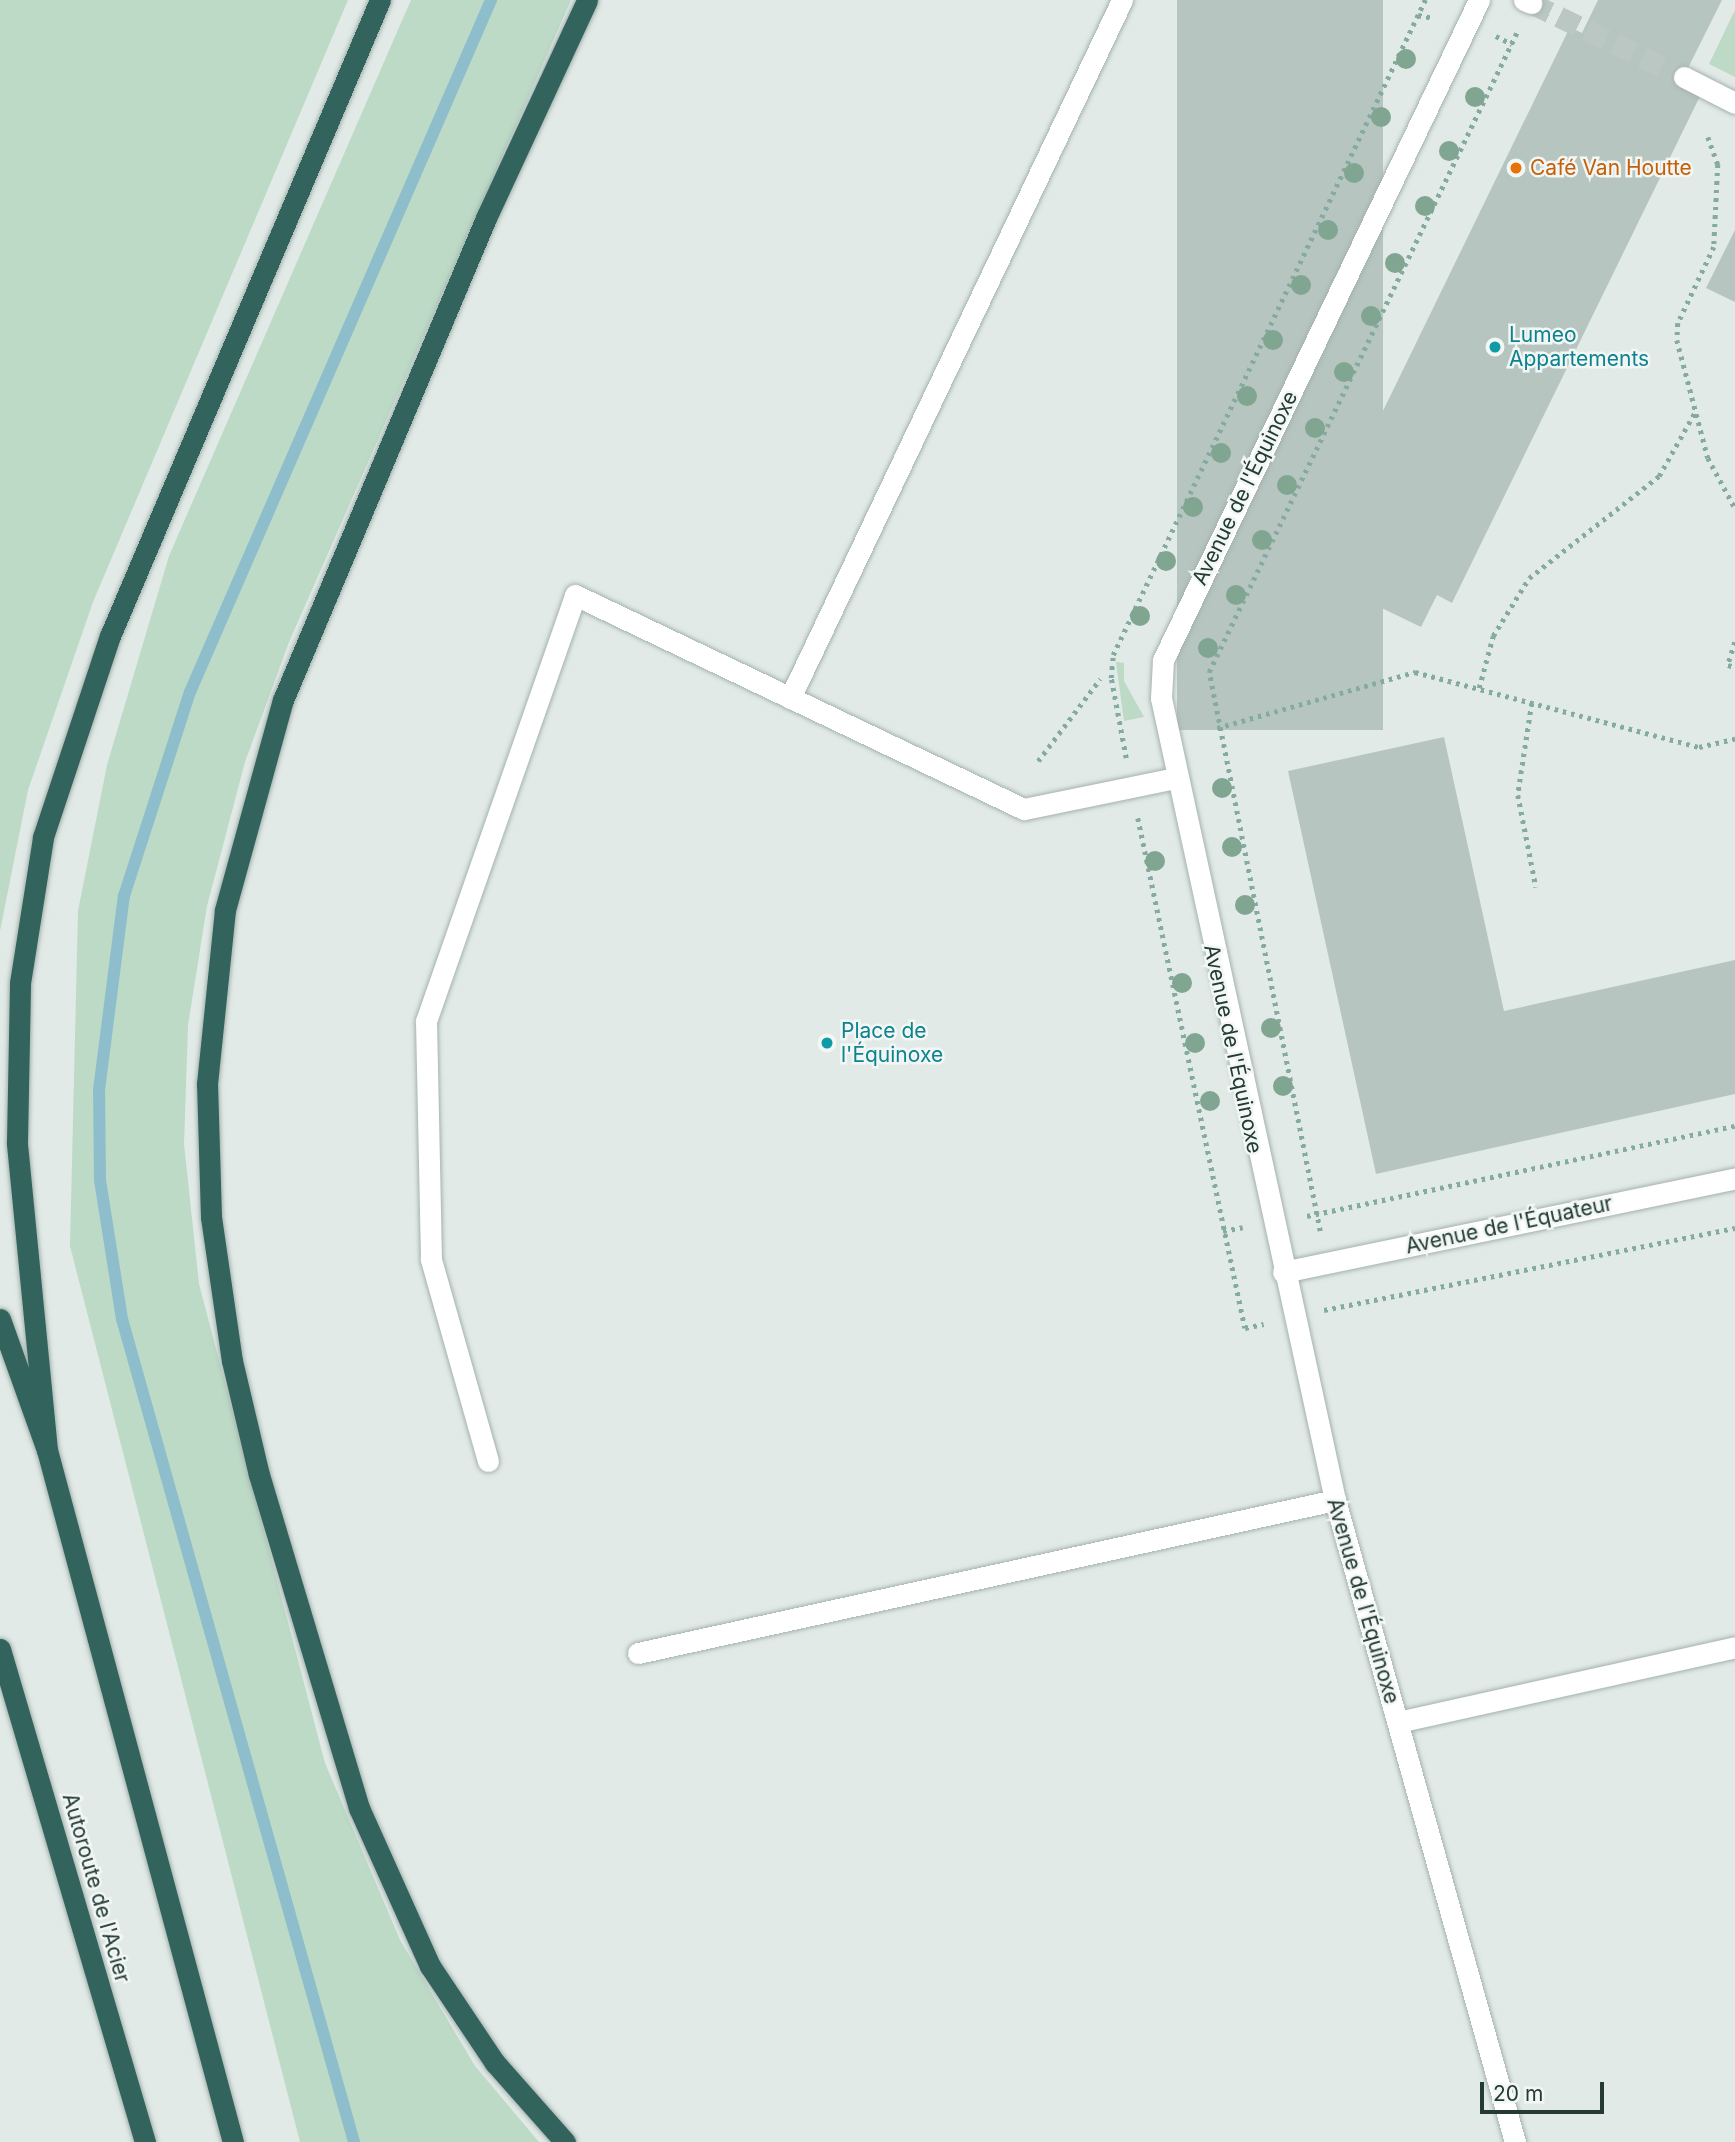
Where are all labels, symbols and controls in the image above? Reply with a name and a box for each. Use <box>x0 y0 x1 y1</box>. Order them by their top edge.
place label: Café Van Houtte <box>1530 155 1692 181</box>
marker: Café Van Houtte <box>1508 160 1524 176</box>
place label: Lumeo Appartements <box>1509 322 1649 372</box>
marker: Lumeo Appartements <box>1487 339 1503 355</box>
street label: Avenue de l'Équinoxe <box>1187 387 1303 589</box>
street label: Avenue de l'Équinoxe <box>1199 942 1267 1156</box>
place label: Place de l'Équinoxe <box>841 1018 943 1068</box>
marker: Place de l'Équinoxe <box>819 1035 835 1051</box>
street label: Avenue de l'Équateur <box>1403 1191 1615 1259</box>
street label: Avenue de l'Équinoxe <box>1322 1495 1404 1707</box>
street label: Autoroute de l'Acier <box>57 1790 135 1986</box>
scale bar <box>1483 2068 1607 2112</box>
text: 20 m <box>1493 2081 1543 2106</box>

